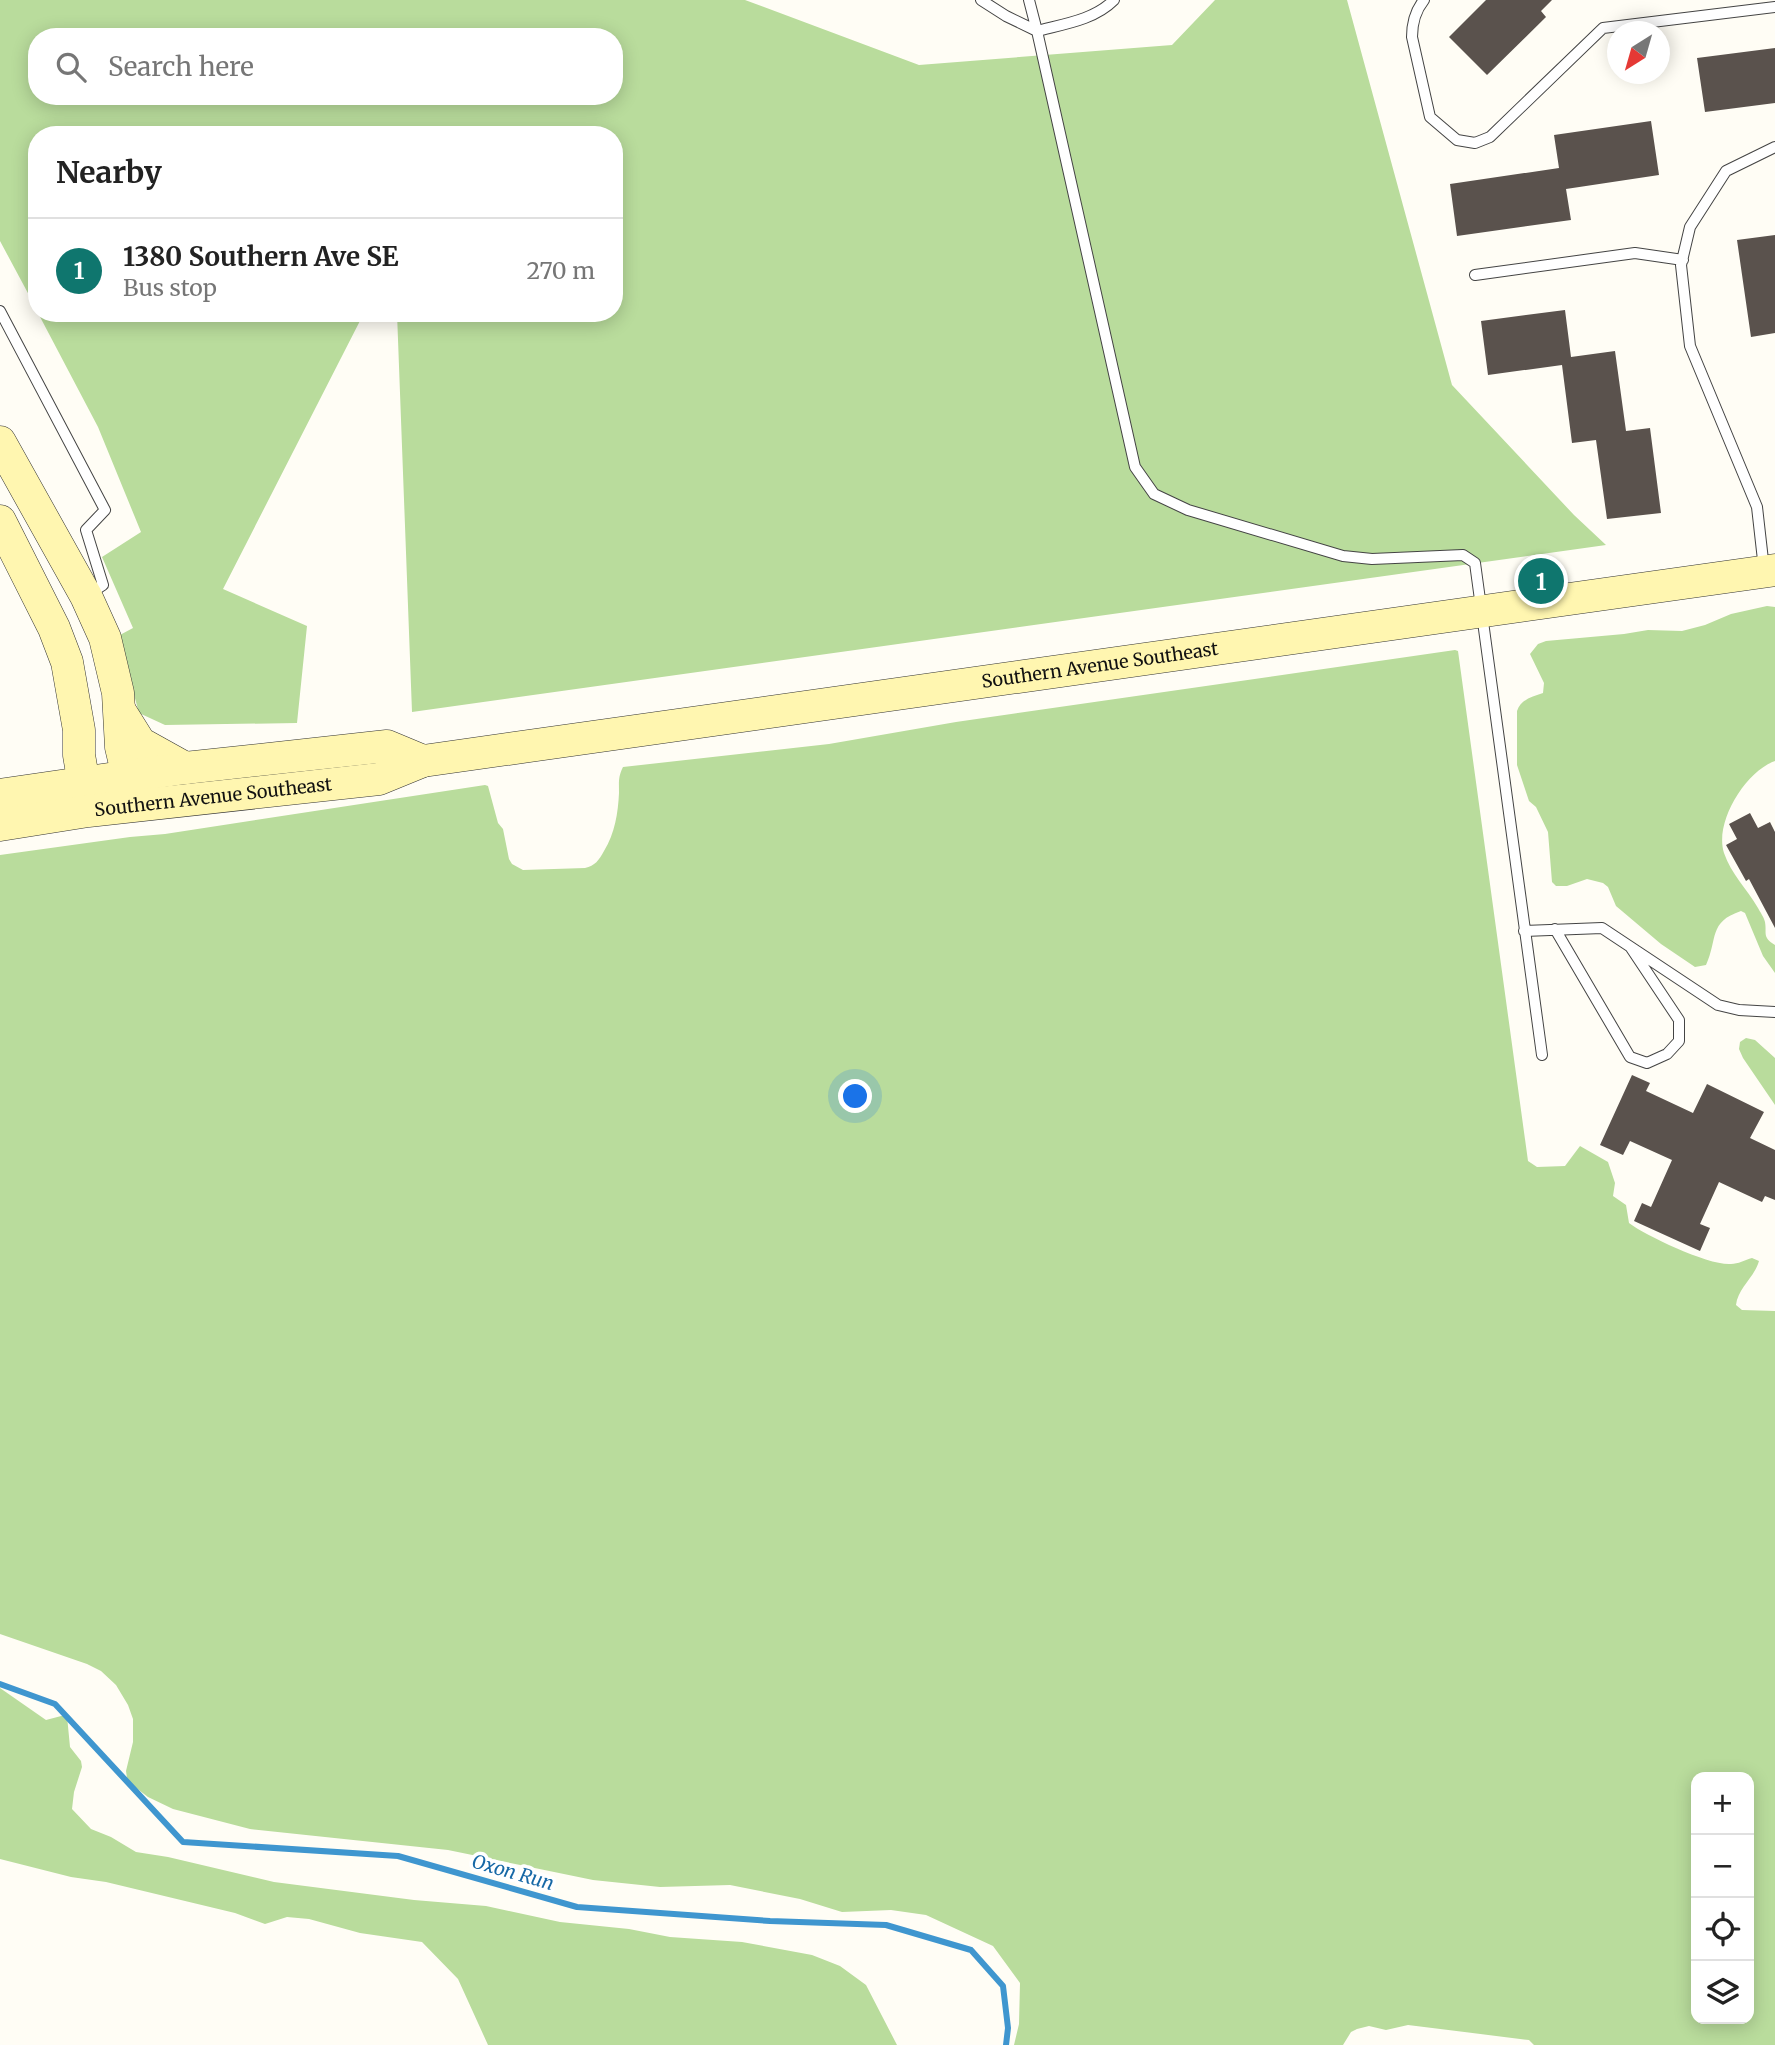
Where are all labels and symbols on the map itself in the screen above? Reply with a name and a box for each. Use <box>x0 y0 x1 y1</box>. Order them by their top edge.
north arrow <box>1607 21 1670 84</box>
pin: 1 <box>1518 555 1564 607</box>
street label: Southern Avenue Southeast <box>980 637 1220 693</box>
street label: Southern Avenue Southeast <box>93 772 333 821</box>
your location <box>838 1079 872 1113</box>
water label: Oxon Run <box>469 1849 557 1895</box>

